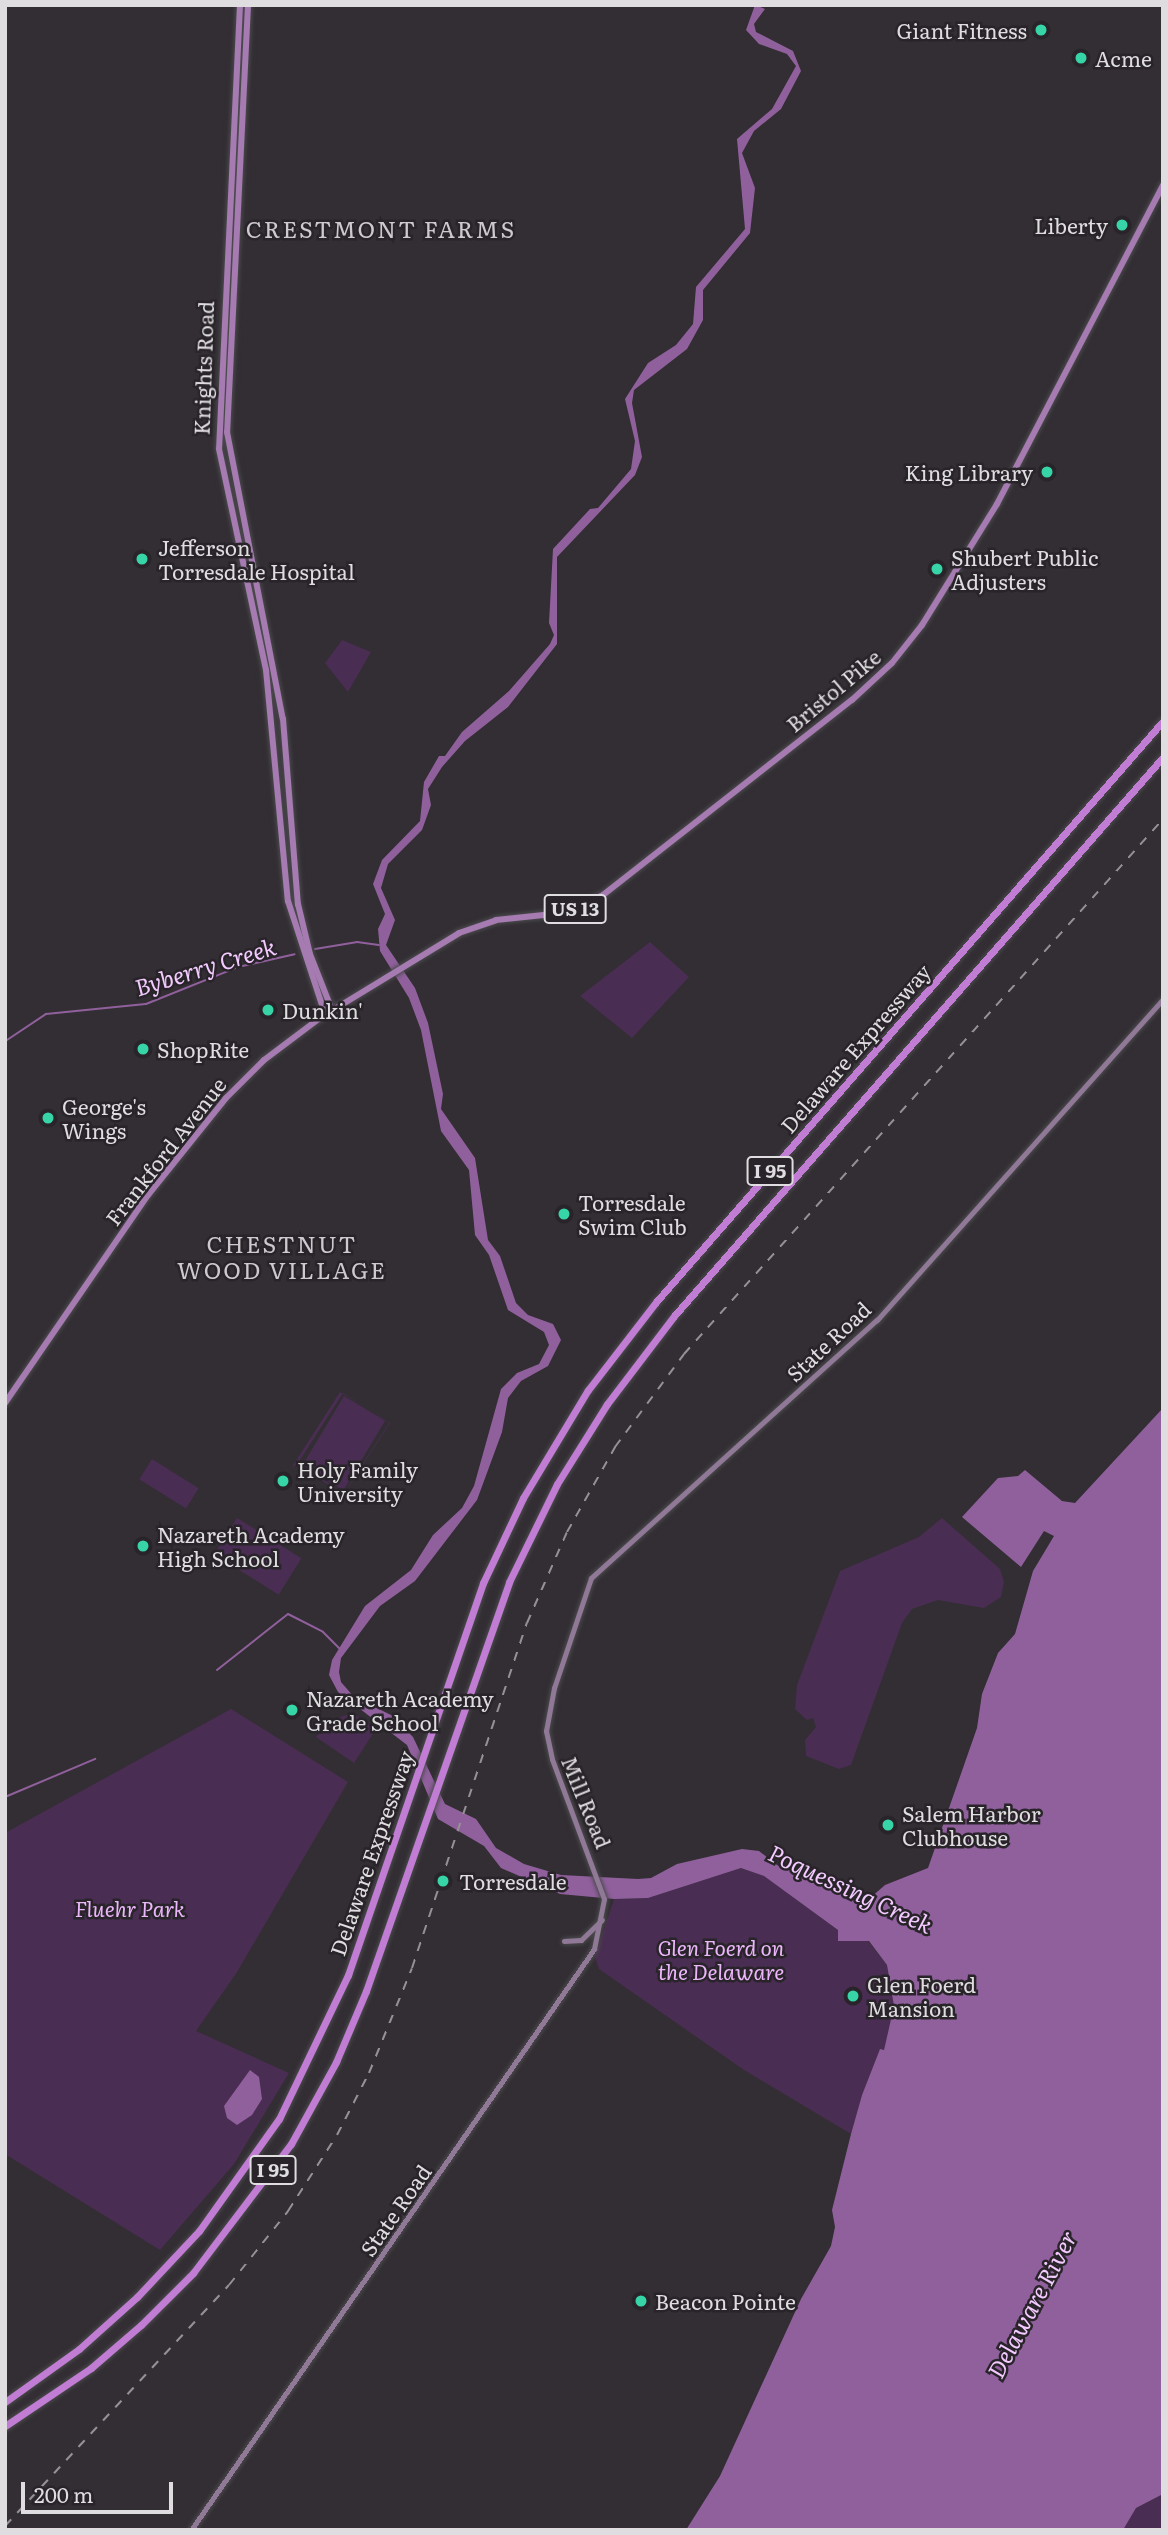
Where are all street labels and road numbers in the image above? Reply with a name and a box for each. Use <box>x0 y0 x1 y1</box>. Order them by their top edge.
street label: Knights Road <box>188 301 218 435</box>
street label: Bristol Pike <box>781 643 885 737</box>
road number: US 13 <box>544 894 606 925</box>
street label: Delaware Expressway <box>775 958 935 1138</box>
street label: Frankford Avenue <box>99 1072 231 1230</box>
road number: I 95 <box>746 1156 794 1186</box>
street label: State Road <box>781 1296 875 1386</box>
street label: Delaware Expressway <box>324 1747 418 1959</box>
street label: Mill Road <box>557 1752 617 1852</box>
road number: I 95 <box>248 2154 298 2186</box>
street label: State Road <box>354 2159 436 2261</box>

